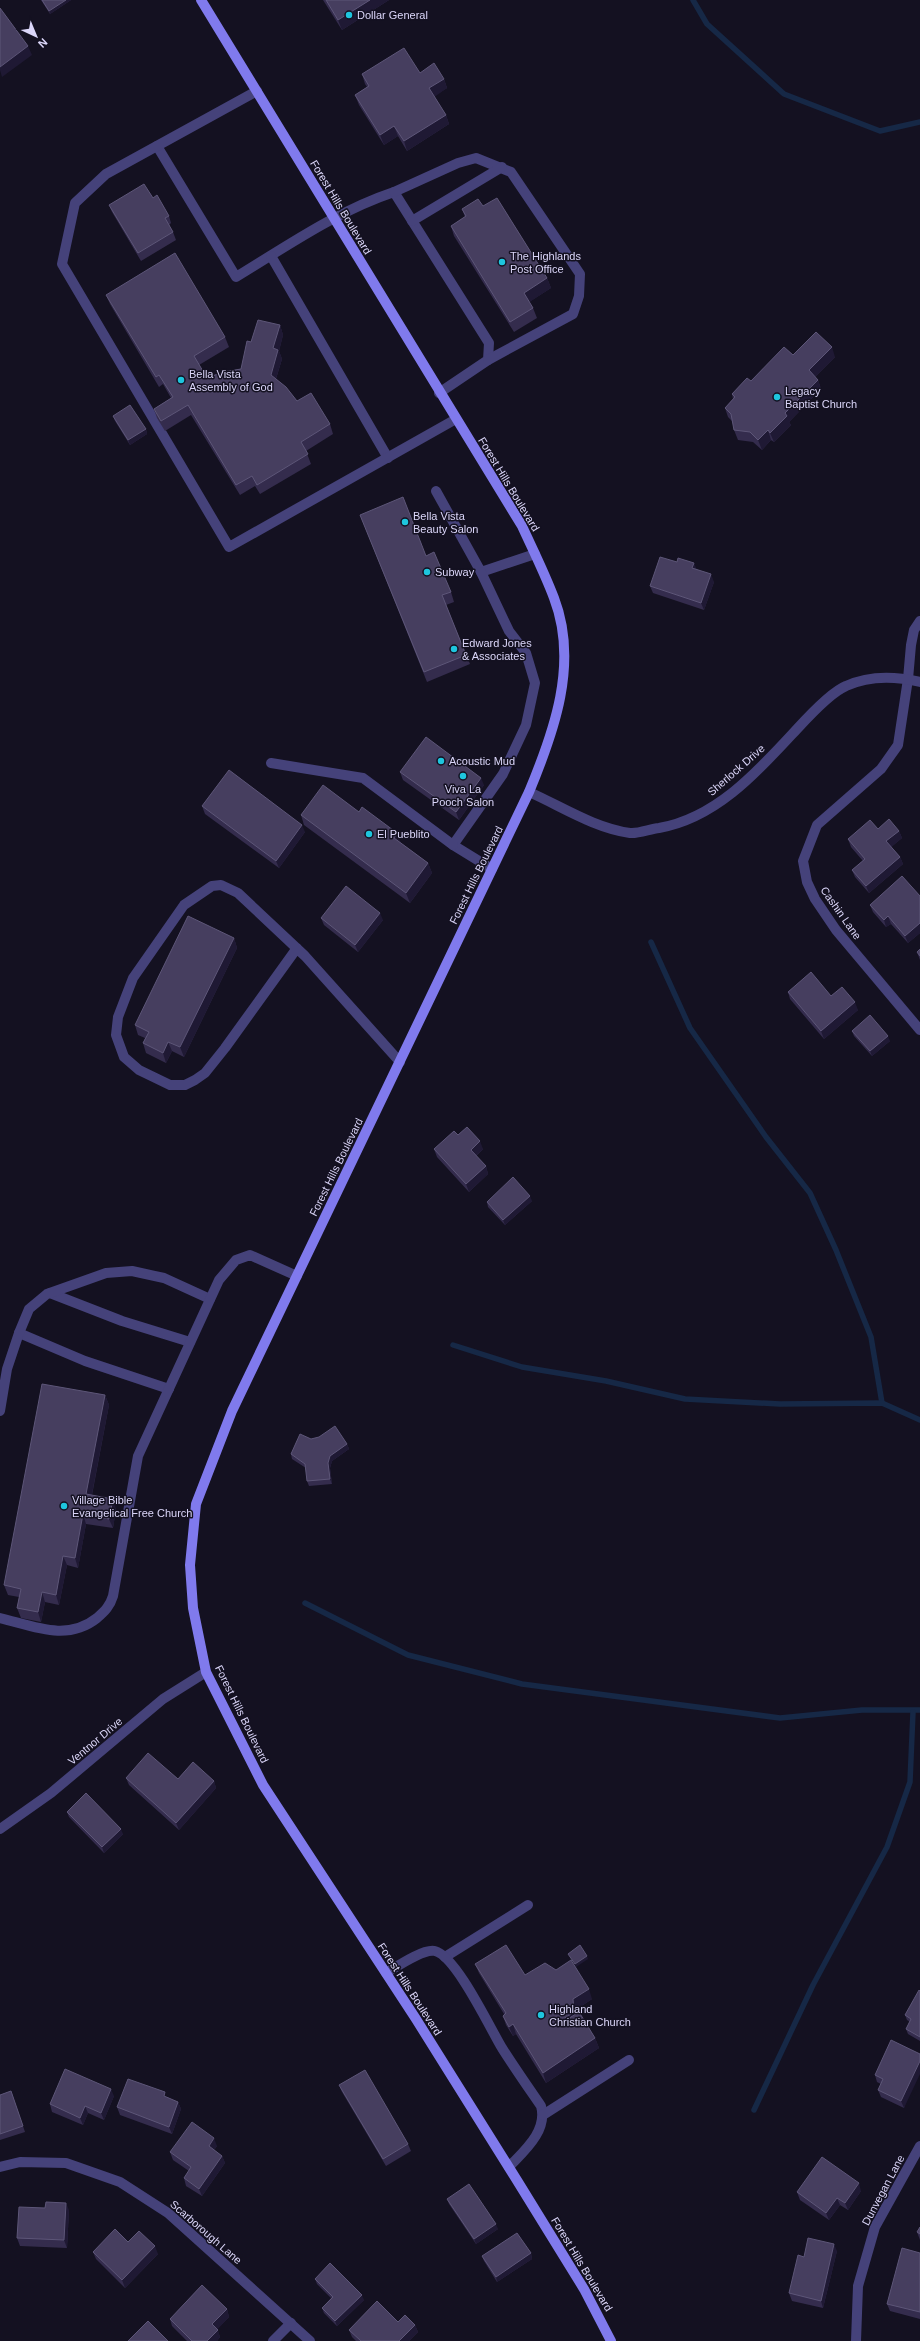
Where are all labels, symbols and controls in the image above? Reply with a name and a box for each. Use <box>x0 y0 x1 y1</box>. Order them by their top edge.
place label: Dollar General <box>357 9 428 21</box>
marker: Dollar General <box>344 10 354 20</box>
north arrow <box>16 16 56 56</box>
text: N <box>36 36 50 50</box>
street label: Forest Hills Boulevard <box>308 158 374 256</box>
place label: The Highlands Post Office <box>510 250 581 275</box>
marker: The Highlands Post Office <box>497 257 507 267</box>
place label: Bella Vista Assembly of God <box>189 368 273 393</box>
marker: Bella Vista Assembly of God <box>176 375 186 385</box>
place label: Legacy Baptist Church <box>785 385 857 410</box>
marker: Legacy Baptist Church <box>772 392 782 402</box>
street label: Forest Hills Boulevard <box>476 435 542 533</box>
place label: Bella Vista Beauty Salon <box>413 510 478 535</box>
marker: Bella Vista Beauty Salon <box>400 517 410 527</box>
place label: Subway <box>435 566 475 578</box>
marker: Subway <box>422 567 432 577</box>
place label: Edward Jones & Associates <box>462 637 532 662</box>
marker: Edward Jones & Associates <box>449 644 459 654</box>
street label: Sherlock Drive <box>705 742 767 798</box>
place label: Acoustic Mud <box>449 755 515 767</box>
marker: Acoustic Mud <box>436 756 446 766</box>
marker: Viva La Pooch Salon <box>458 771 468 781</box>
place label: Viva La Pooch Salon <box>432 783 494 808</box>
street label: Forest Hills Boulevard <box>447 824 505 926</box>
place label: El Pueblito <box>377 828 430 840</box>
marker: El Pueblito <box>364 829 374 839</box>
street label: Cashin Lane <box>818 884 864 942</box>
street label: Forest Hills Boulevard <box>307 1116 365 1218</box>
place label: Village Bible Evangelical Free Church <box>72 1494 192 1519</box>
marker: Village Bible Evangelical Free Church <box>59 1501 69 1511</box>
street label: Forest Hills Boulevard <box>213 1663 271 1765</box>
street label: Ventnor Drive <box>66 1715 124 1767</box>
street label: Forest Hills Boulevard <box>376 1941 444 2037</box>
place label: Highland Christian Church <box>549 2003 631 2028</box>
marker: Highland Christian Church <box>536 2010 546 2020</box>
street label: Dunvegan Lane <box>859 2153 907 2227</box>
street label: Scarborough Lane <box>168 2198 244 2266</box>
street label: Forest Hills Boulevard <box>549 2215 615 2313</box>

